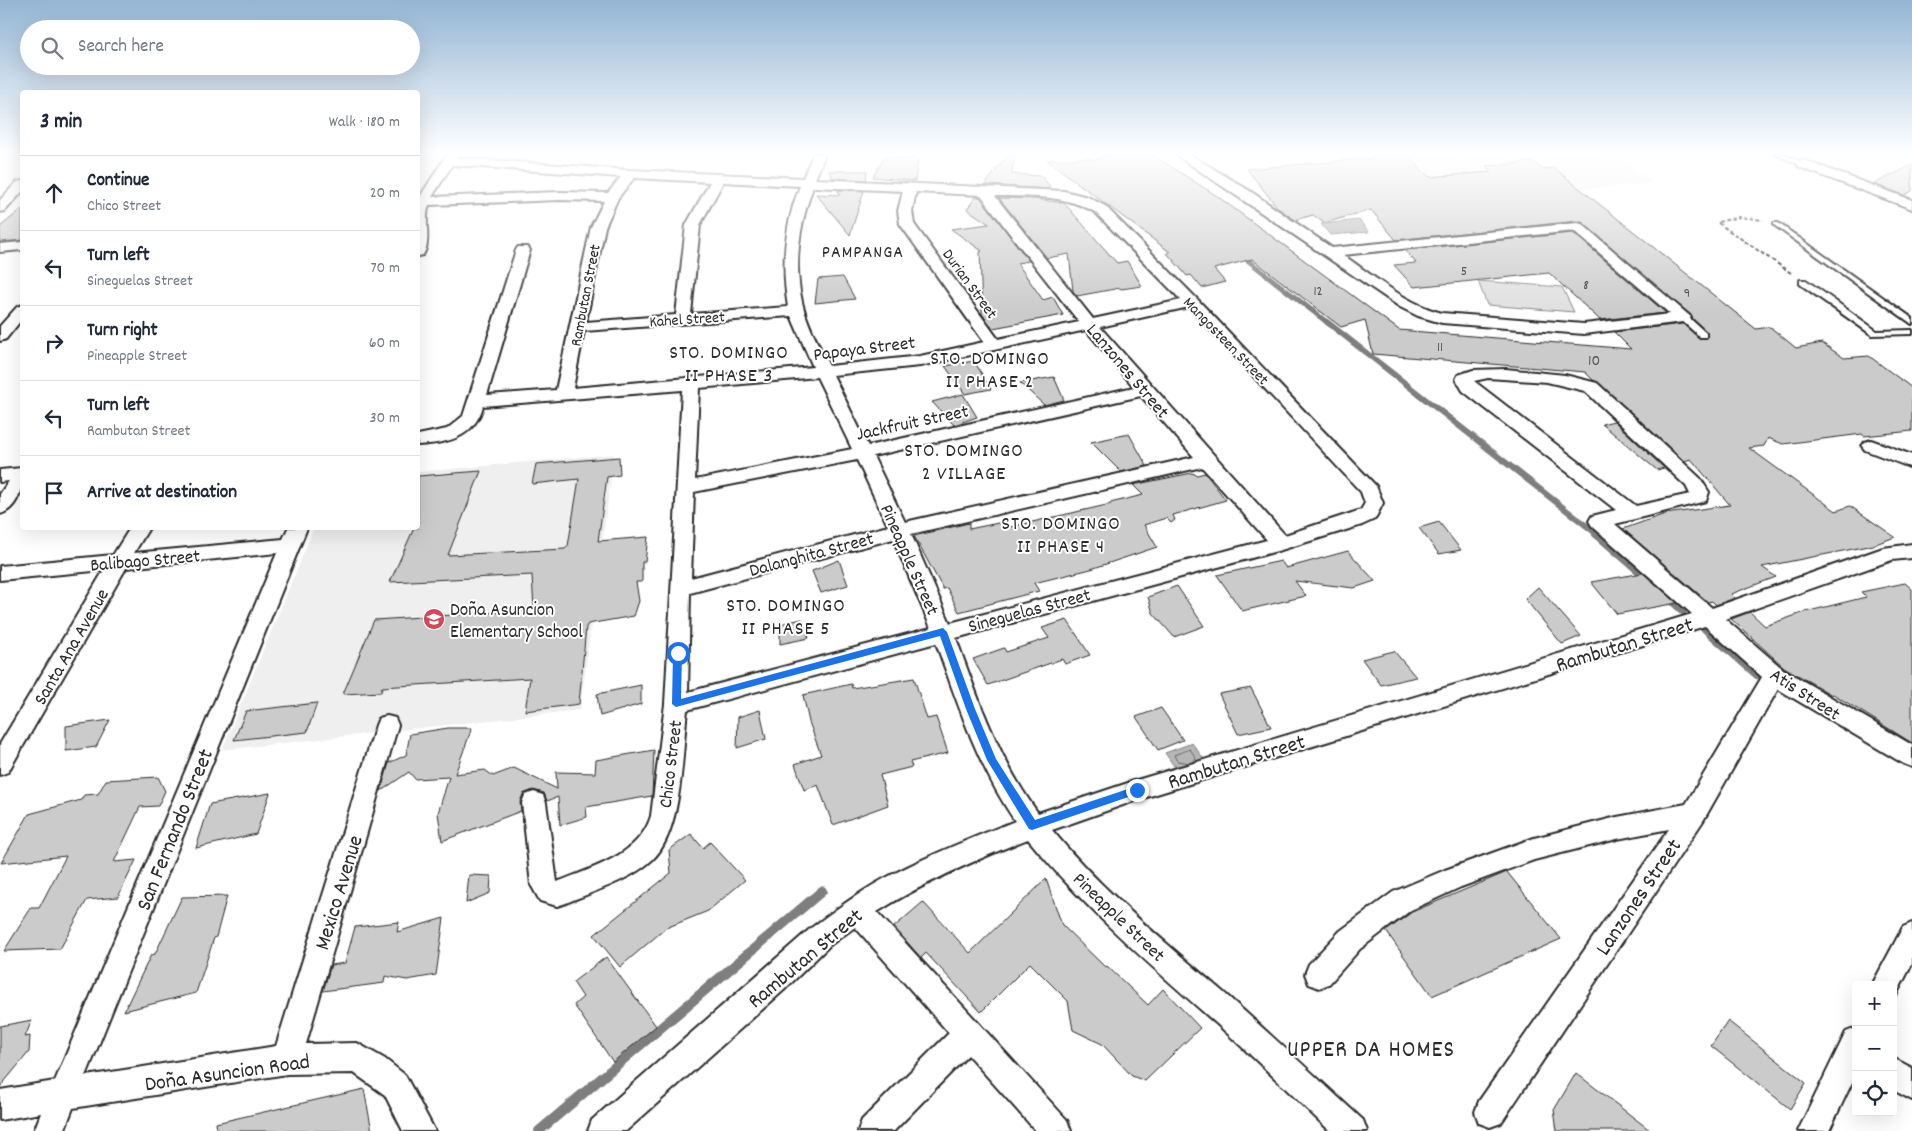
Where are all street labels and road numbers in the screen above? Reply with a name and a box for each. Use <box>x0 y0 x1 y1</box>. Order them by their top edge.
street label: Rambutan Street <box>565 242 608 348</box>
street label: Durian Street <box>936 245 1002 324</box>
street label: Mangosteen Street <box>1177 292 1274 391</box>
street label: Kahel Street <box>649 306 726 335</box>
street label: Lanzones Street <box>1078 319 1174 426</box>
street label: Papaya Street <box>812 331 917 370</box>
street label: Jackfruit Street <box>854 399 971 450</box>
street label: Pineapple Street <box>871 501 944 620</box>
street label: Dalanghita Street <box>747 527 877 586</box>
street label: Balibago Street <box>89 544 201 581</box>
street label: Sineguelas Street <box>966 583 1094 642</box>
street label: Santa Ana Avenue <box>29 584 117 711</box>
street label: Rambutan Street <box>1552 611 1698 682</box>
street label: Atis Street <box>1763 663 1845 729</box>
street label: Chico Street <box>654 719 691 810</box>
street label: Rambutan Street <box>1164 728 1310 799</box>
street label: San Fernando Street <box>130 745 223 916</box>
street label: Mexico Avenue <box>308 832 373 954</box>
street label: Lanzones Street <box>1589 833 1691 963</box>
street label: Pineapple Street <box>1065 867 1170 970</box>
street label: Rambutan Street <box>742 902 871 1017</box>
street label: Doña Asuncion Road <box>143 1048 312 1101</box>

